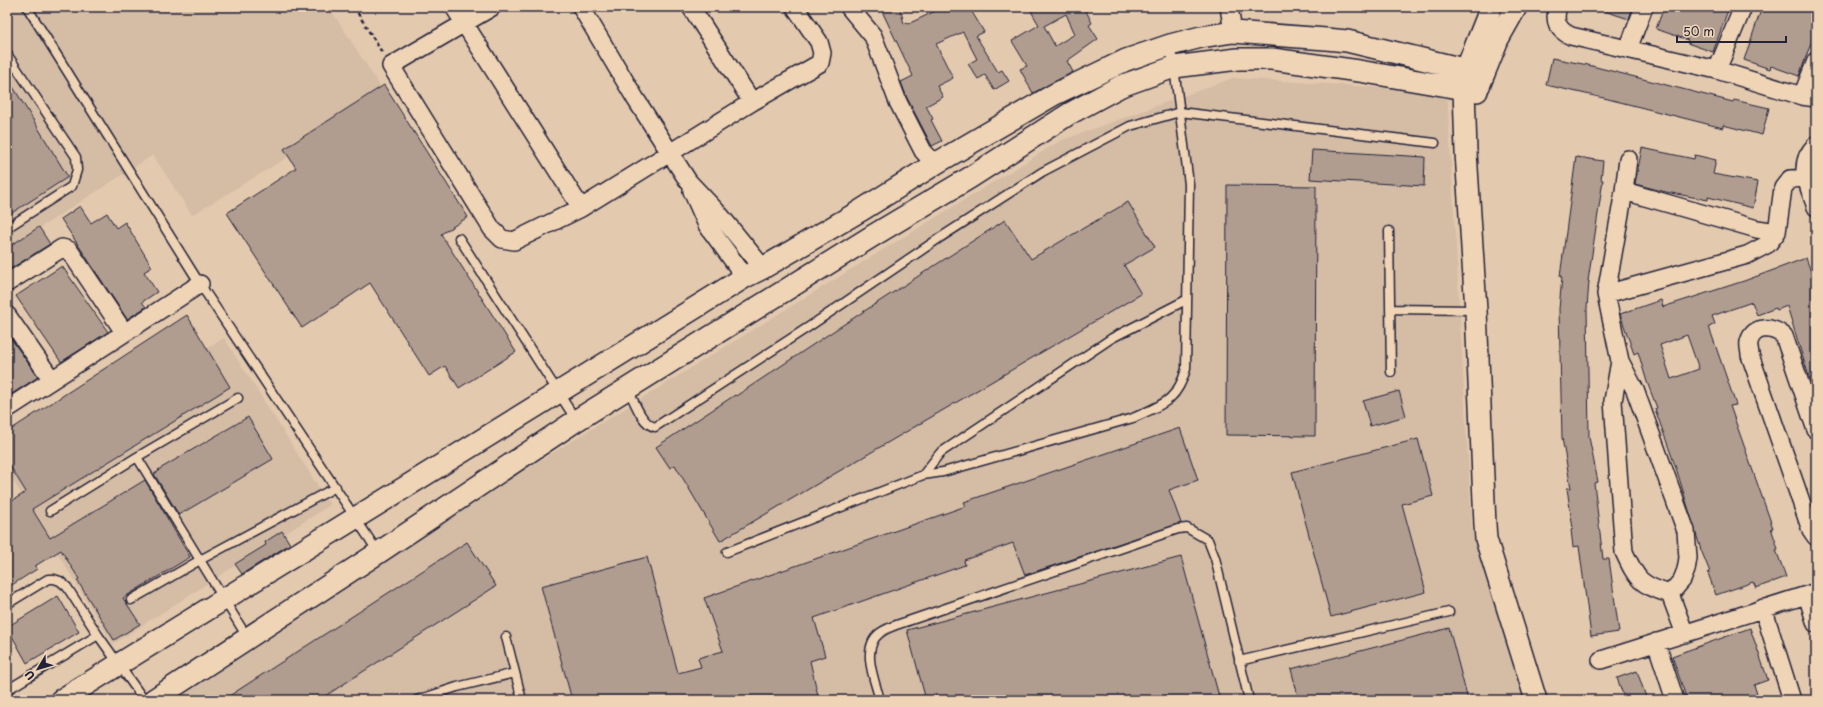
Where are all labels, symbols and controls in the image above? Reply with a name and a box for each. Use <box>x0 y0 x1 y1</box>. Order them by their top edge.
scale bar <box>1677 18 1786 44</box>
text: 50 m <box>1683 22 1714 40</box>
north arrow <box>18 649 58 689</box>
text: U <box>20 667 39 684</box>

